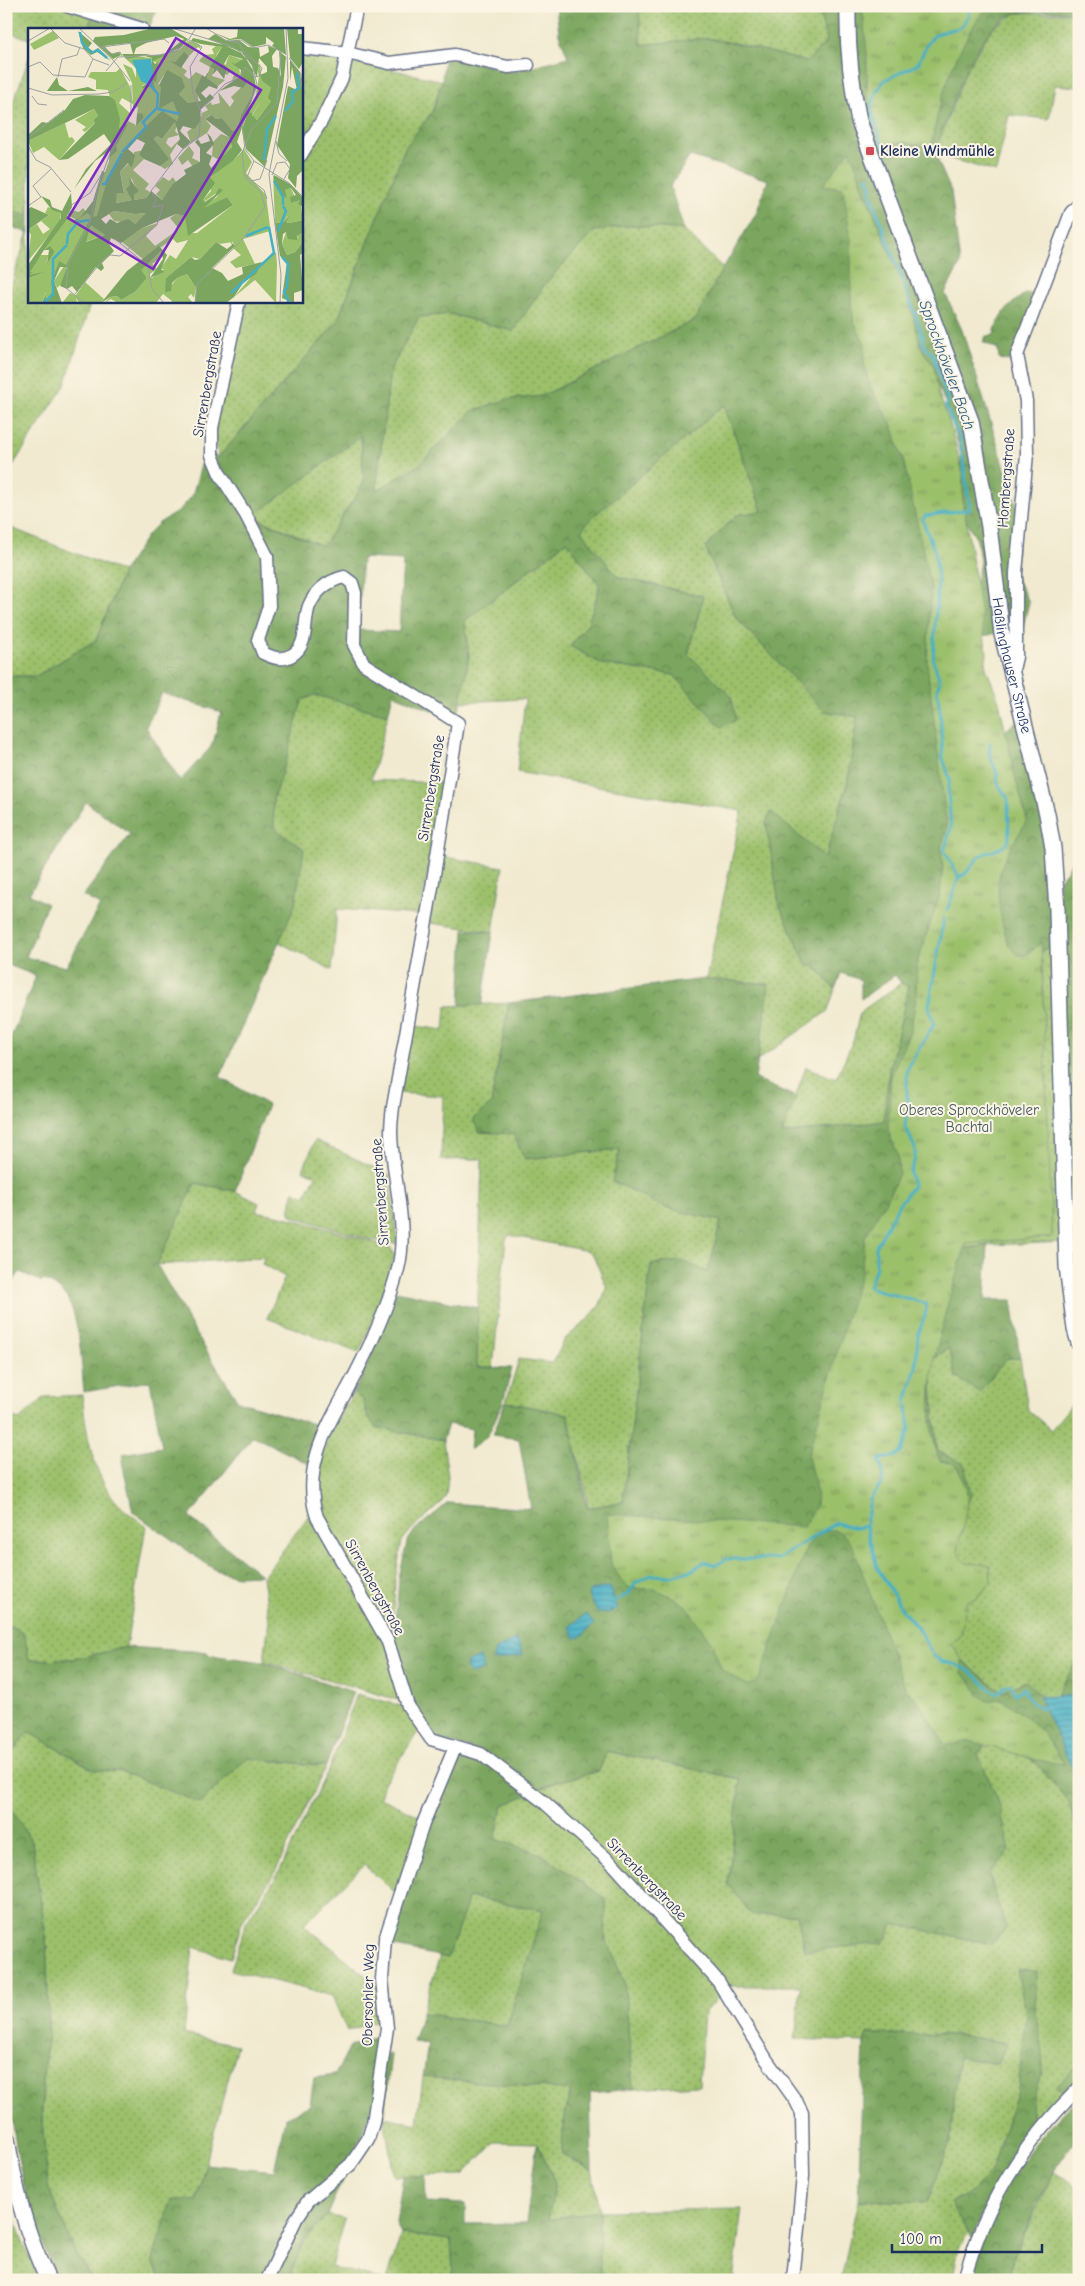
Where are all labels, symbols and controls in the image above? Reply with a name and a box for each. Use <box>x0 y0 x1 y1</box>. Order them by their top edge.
inset map <box>28 28 302 302</box>
place label: Kleine Windmühle <box>880 142 995 160</box>
marker: Kleine Windmühle <box>864 145 876 157</box>
water label: Sprockhöveler Bach <box>915 298 979 432</box>
street label: Sirrenbergstraße <box>189 329 225 438</box>
street label: Hombergstraße <box>994 427 1018 528</box>
street label: Haßlinghauser Straße <box>989 596 1036 736</box>
street label: Sirrenbergstraße <box>414 733 448 842</box>
park label: Oberes Sprockhöveler Bachtal <box>899 1101 1039 1136</box>
street label: Sirrenbergstraße <box>367 1137 393 1246</box>
street label: Sirrenbergstraße <box>341 1536 409 1639</box>
street label: Sirrenbergstraße <box>603 1834 691 1924</box>
street label: Obersohler Weg <box>358 1944 378 2046</box>
scale bar <box>892 2221 1042 2253</box>
text: 100 m <box>900 2230 942 2248</box>

